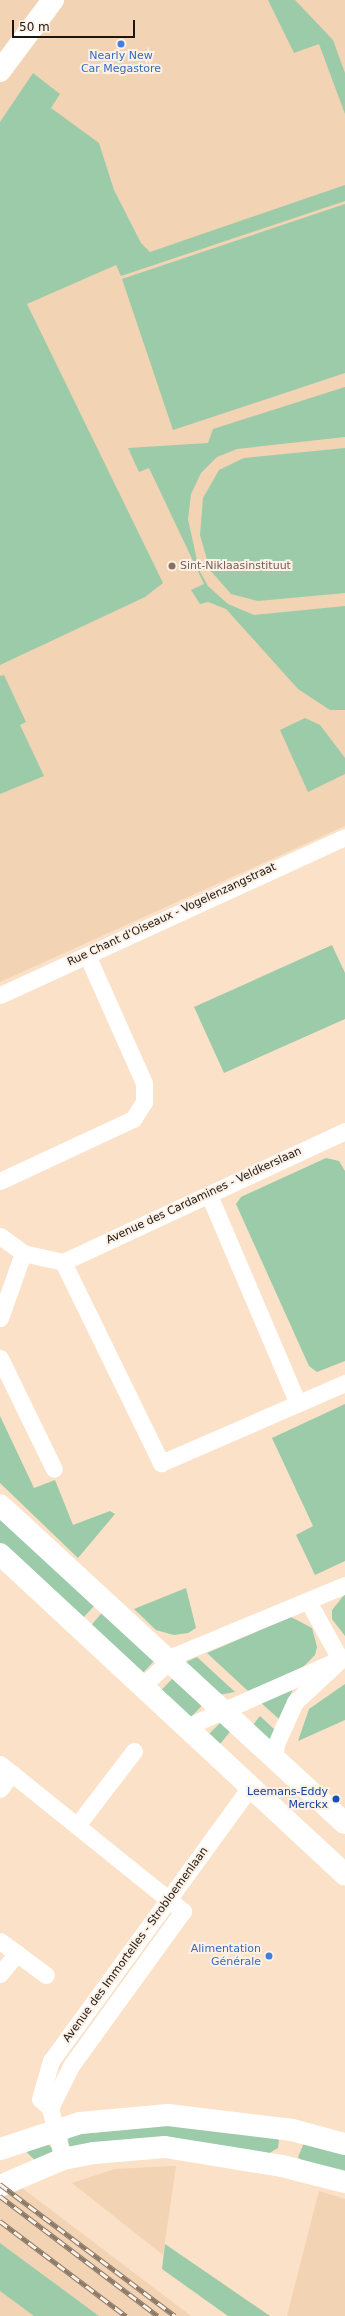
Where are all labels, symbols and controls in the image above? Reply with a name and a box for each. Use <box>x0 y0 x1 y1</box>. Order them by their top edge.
scale bar <box>14 12 137 38</box>
text: 50 m <box>19 20 50 34</box>
marker: Nearly New Car Megastore <box>116 39 126 49</box>
place label: Nearly New Car Megastore <box>81 50 161 76</box>
place label: Sint-Niklaasinstituut <box>180 559 291 573</box>
marker: Sint-Niklaasinstituut <box>167 561 177 571</box>
street label: Rue Chant d'Oiseaux - Vogelenzangstraat <box>66 861 278 969</box>
street label: Avenue des Cardamines - Veldkerslaan <box>104 1145 304 1247</box>
place label: Leemans-Eddy Merckx <box>247 1786 328 1812</box>
marker: Leemans-Eddy Merckx <box>331 1794 341 1804</box>
street label: Avenue des Immortelles - Strobloemenlaan <box>61 1845 211 2045</box>
place label: Alimentation Générale <box>191 1943 261 1969</box>
marker: Alimentation Générale <box>264 1951 274 1961</box>

